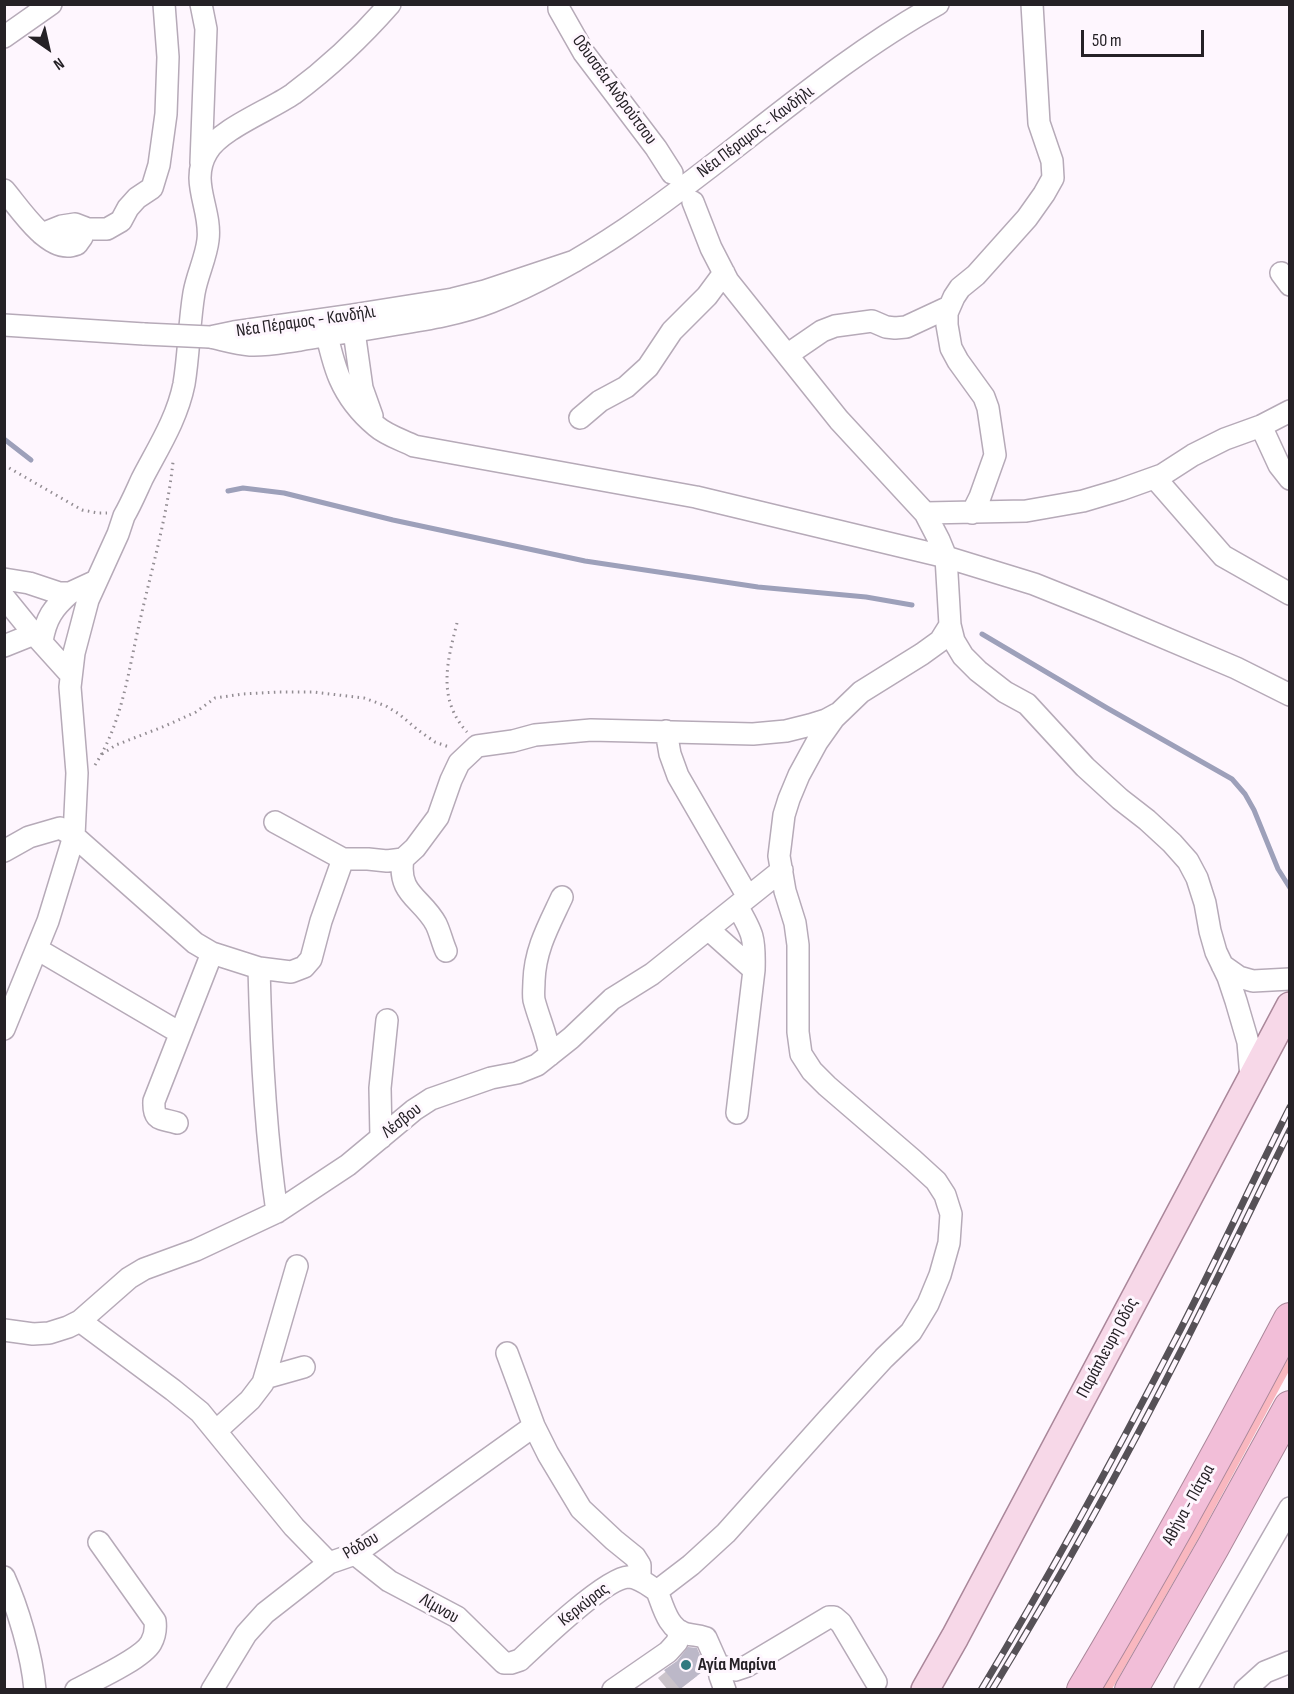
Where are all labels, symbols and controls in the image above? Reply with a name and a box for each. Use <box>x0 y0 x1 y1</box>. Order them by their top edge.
north arrow <box>18 18 78 78</box>
scale bar <box>1084 18 1207 56</box>
text: 50 m <box>1092 30 1122 51</box>
street label: Οδυσσέα Ανδρούτσου <box>567 31 661 149</box>
text: N <box>49 53 67 74</box>
street label: Νέα Πέραμος - Κανδήλι <box>693 81 819 183</box>
street label: Νέα Πέραμος - Κανδήλι <box>235 302 377 342</box>
street label: Λέσβου <box>378 1099 426 1143</box>
street label: Παράπλευρη Οδός <box>1073 1294 1143 1402</box>
street label: Αθήνα - Πάτρα <box>1158 1461 1220 1549</box>
street label: Ρόδου <box>339 1527 383 1565</box>
street label: Κερκύρας <box>554 1579 614 1631</box>
street label: Λίμνου <box>416 1589 462 1629</box>
place label: Αγία Μαρίνα <box>698 1654 776 1676</box>
marker: Αγία Μαρίνα <box>679 1658 693 1672</box>

